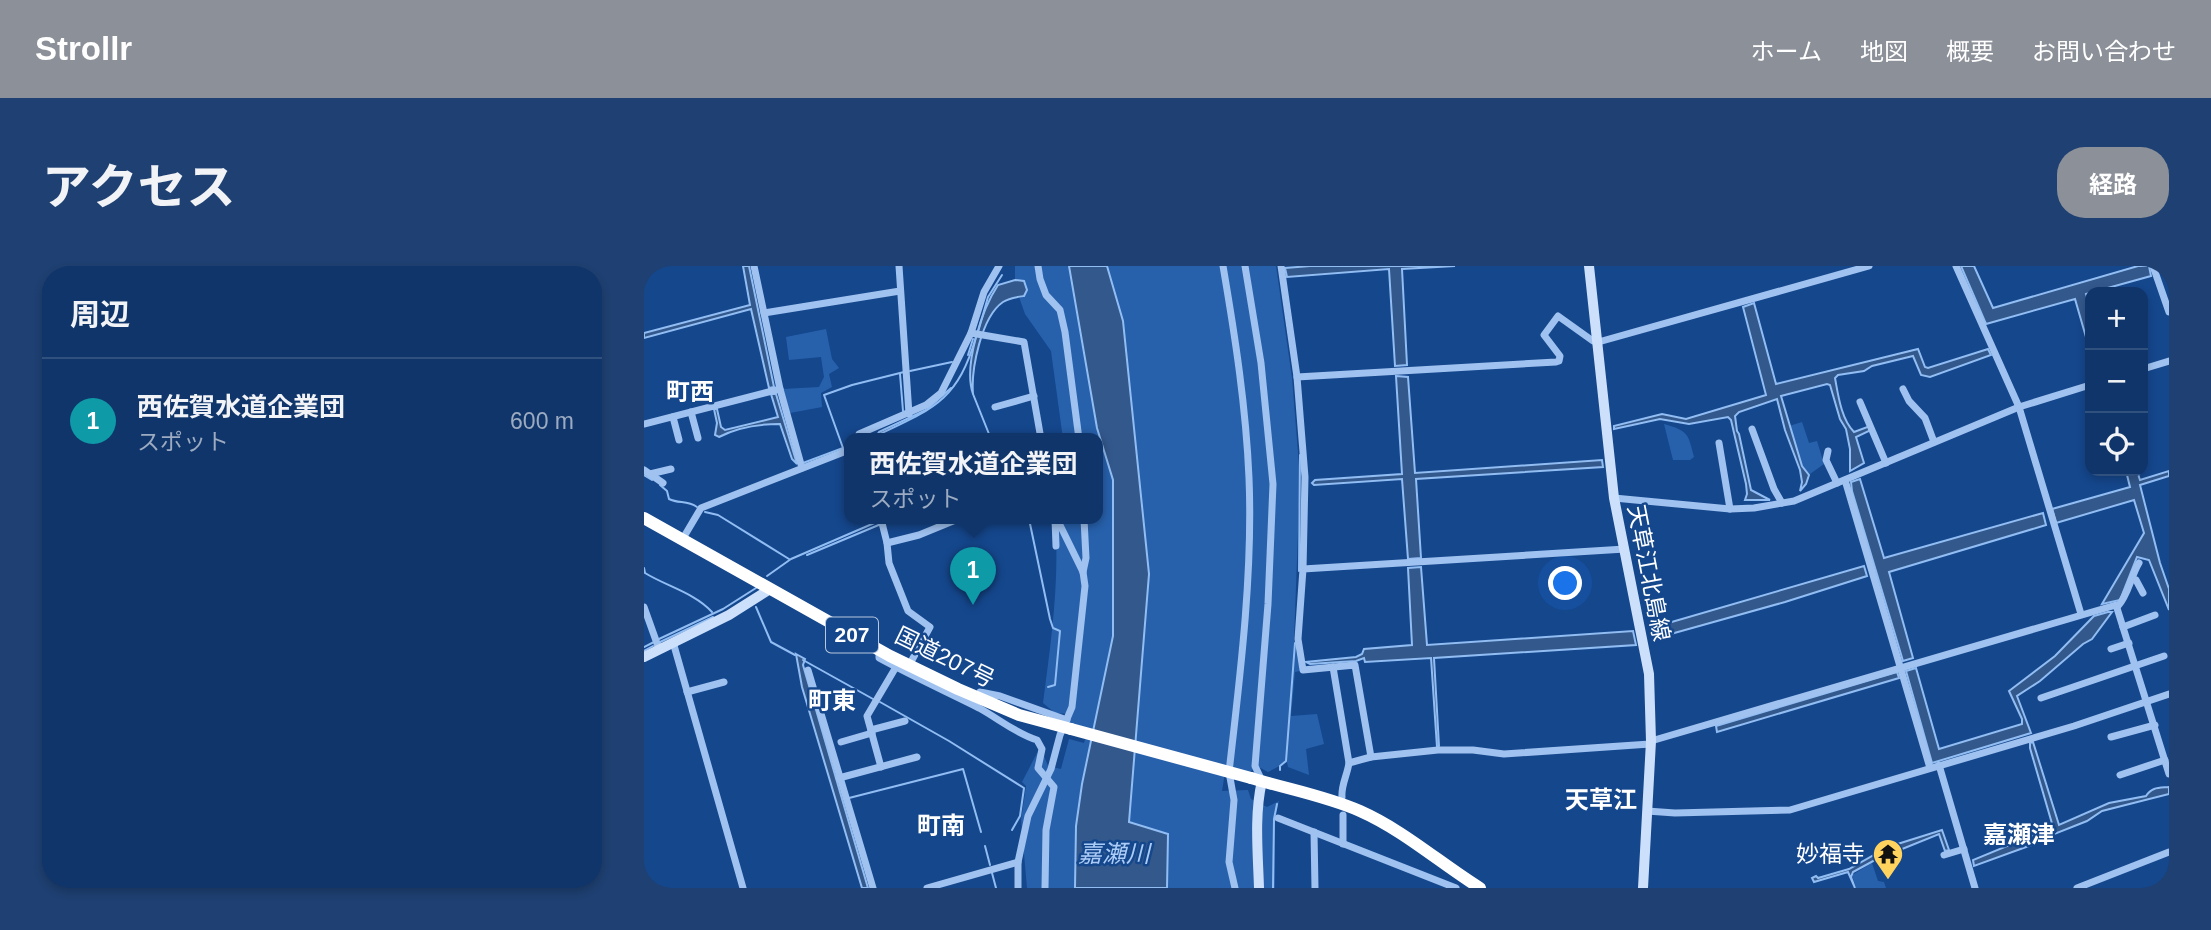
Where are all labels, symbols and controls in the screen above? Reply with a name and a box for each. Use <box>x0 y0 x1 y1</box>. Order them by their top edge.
text: Strollr <box>35 30 132 67</box>
text: ホーム <box>1751 38 1822 65</box>
text: 地図 <box>1860 38 1908 65</box>
text: 概要 <box>1946 38 1994 65</box>
text: お問い合わせ <box>2032 38 2176 65</box>
button: 経路 <box>2057 147 2169 218</box>
text: アクセス <box>42 160 236 214</box>
map controls <box>2085 287 2148 476</box>
button: + <box>2085 287 2148 350</box>
text: 周辺 <box>70 298 130 331</box>
button: − <box>2085 350 2148 413</box>
district label: 町西 <box>666 378 714 405</box>
text: 西佐賀水道企業団 <box>137 392 345 422</box>
text: 1 <box>87 408 99 434</box>
text: 600 m <box>510 408 574 434</box>
button: locate <box>2085 413 2148 476</box>
text: スポット <box>137 429 229 455</box>
popup <box>844 433 1103 524</box>
text: 西佐賀水道企業団 <box>869 449 1078 479</box>
text: スポット <box>869 486 961 512</box>
street label: 天草江北島線 <box>1623 503 1675 643</box>
pin: 1 <box>950 547 996 605</box>
your location <box>1548 566 1582 600</box>
road number: 207 <box>826 618 878 652</box>
street label: 国道207号 <box>891 622 999 692</box>
district label: 町東 <box>808 687 856 714</box>
district label: 天草江 <box>1565 786 1637 813</box>
district label: 町南 <box>917 812 965 839</box>
district label: 嘉瀬津 <box>1983 821 2055 848</box>
temple icon: 妙福寺 <box>1871 837 1905 881</box>
water label: 嘉瀬川 <box>1078 840 1153 867</box>
place label: 妙福寺 <box>1796 841 1865 867</box>

